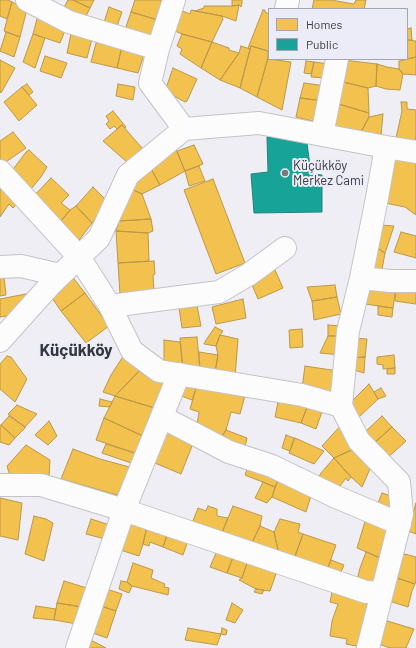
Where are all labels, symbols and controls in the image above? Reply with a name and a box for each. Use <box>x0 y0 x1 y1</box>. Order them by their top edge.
legend <box>268 8 408 60</box>
text: Homes <box>306 17 342 31</box>
text: Public <box>306 37 338 51</box>
place label: Küçükköy Merkez Cami <box>293 158 364 189</box>
marker: Küçükköy Merkez Cami <box>280 168 290 178</box>
district label: Küçükköy <box>39 340 113 360</box>

